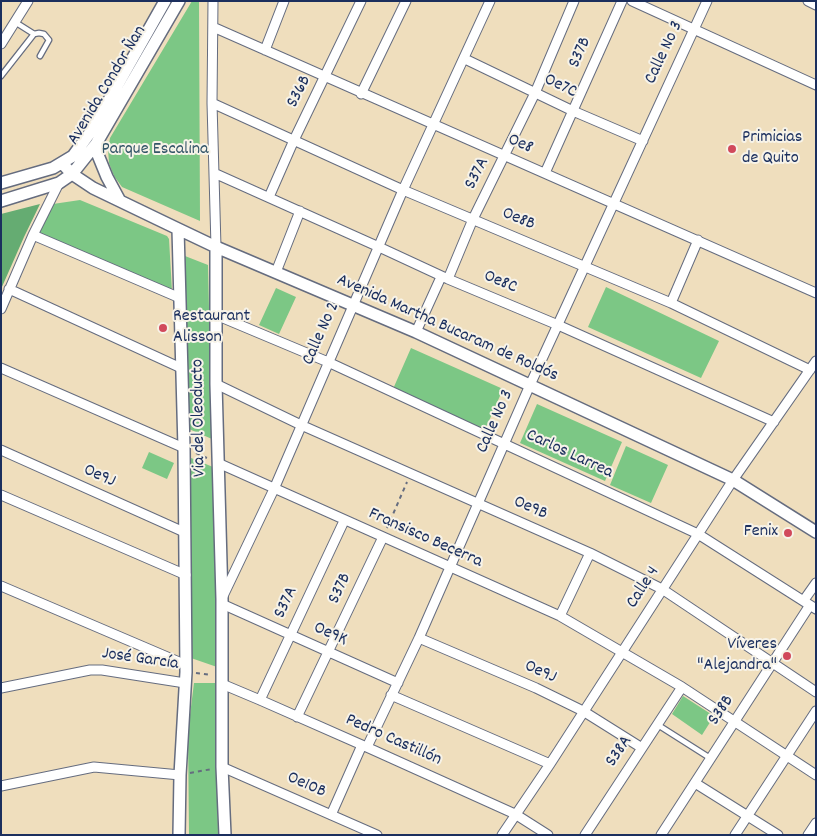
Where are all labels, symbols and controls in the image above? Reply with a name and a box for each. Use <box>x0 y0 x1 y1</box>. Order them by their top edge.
street label: Calle No 3 <box>641 18 689 88</box>
street label: Avenida Condor Ñan <box>64 22 152 150</box>
street label: S37B <box>565 34 597 72</box>
street label: Oe7C <box>540 70 580 104</box>
street label: S36B <box>283 72 317 112</box>
place label: Primicias de Quito <box>742 128 802 170</box>
street label: Oe8 <box>504 130 536 160</box>
park label: Parque Escalina <box>102 140 208 162</box>
marker: Primicias de Quito <box>726 143 738 155</box>
street label: S37A <box>461 155 495 193</box>
street label: Oe8B <box>498 203 538 237</box>
street label: Oe8C <box>480 267 520 299</box>
street label: Avenida Martha Bucaram de Roldós <box>333 270 561 388</box>
street label: Calle No 2 <box>299 299 345 369</box>
place label: Restaurant Alisson <box>173 307 250 350</box>
marker: Restaurant Alisson <box>157 322 169 334</box>
street label: Via del Oleoducto <box>188 359 212 477</box>
street label: Calle No 3 <box>473 387 519 457</box>
street label: Carlos Larrea <box>522 425 616 485</box>
street label: Oe9J <box>80 460 118 494</box>
street label: Oe9B <box>510 492 550 526</box>
street label: Fransisco Becerra <box>365 504 485 574</box>
place label: Fenix <box>744 522 778 544</box>
marker: Fenix <box>782 527 794 539</box>
street label: Calle 4 <box>623 563 665 613</box>
street label: S37B <box>325 570 357 608</box>
street label: S37A <box>270 584 304 622</box>
street label: Oe9K <box>310 618 350 652</box>
place label: Víveres "Alejandra" <box>697 635 777 678</box>
street label: José García <box>100 644 180 676</box>
marker: Víveres "Alejandra" <box>781 650 793 662</box>
street label: Oe9J <box>521 656 559 690</box>
street label: S38B <box>704 692 740 730</box>
street label: Pedro Castillón <box>342 710 444 772</box>
street label: S38A <box>602 732 638 772</box>
street label: Oe10B <box>283 768 329 804</box>

